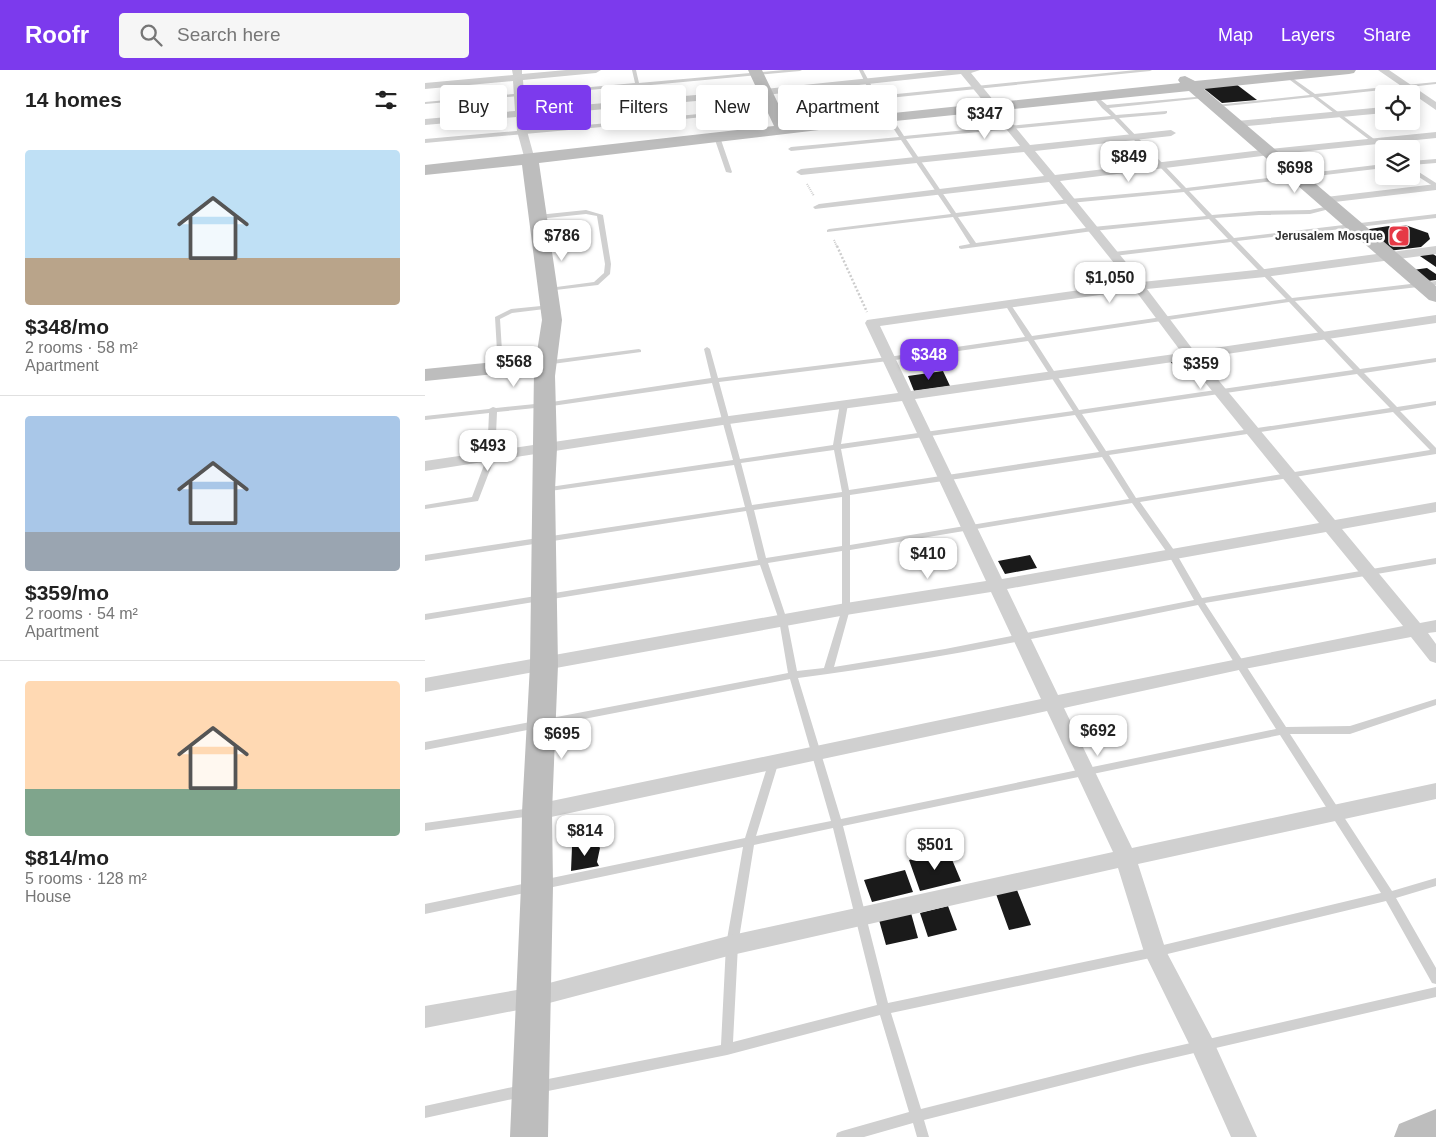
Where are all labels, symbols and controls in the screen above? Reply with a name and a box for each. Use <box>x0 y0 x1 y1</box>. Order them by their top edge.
search box <box>119 13 469 58</box>
text: Roofr <box>25 21 89 48</box>
icon: search <box>137 21 165 49</box>
text: Search here <box>177 24 281 45</box>
text: Map <box>1218 25 1253 45</box>
text: Layers <box>1281 25 1335 45</box>
text: Share <box>1363 25 1411 45</box>
chip: Buy <box>440 85 507 130</box>
chip: Rent <box>517 85 591 130</box>
chip: Filters <box>601 85 686 130</box>
chip: New <box>696 85 768 130</box>
chip: Apartment <box>778 85 897 130</box>
map controls <box>1375 85 1420 185</box>
button: locate <box>1375 85 1420 130</box>
icon: filters <box>372 86 400 114</box>
text: 14 homes <box>25 88 122 111</box>
pin: $347 <box>955 98 1015 140</box>
text: $347 <box>967 105 1003 122</box>
pin: $849 <box>1099 140 1159 183</box>
button: layers <box>1375 140 1420 185</box>
text: $849 <box>1111 148 1147 165</box>
pin: $698 <box>1265 152 1325 194</box>
text: $698 <box>1277 159 1313 176</box>
icon: home <box>168 183 258 273</box>
pin: $786 <box>532 220 592 262</box>
mosque icon: Jerusalem Mosque <box>1387 224 1411 248</box>
text: $786 <box>544 227 580 244</box>
place label: Jerusalem Mosque <box>1275 229 1383 243</box>
pin: $1,050 <box>1069 262 1151 304</box>
text: $1,050 <box>1086 269 1134 286</box>
text: $348/mo <box>25 315 109 338</box>
pin: $348 <box>899 338 959 381</box>
text: 2 rooms · 58 m² <box>25 339 138 356</box>
pin: $568 <box>484 346 544 388</box>
text: $348 <box>911 346 947 363</box>
pin: $359 <box>1171 348 1231 390</box>
text: $568 <box>496 353 532 370</box>
text: $359 <box>1183 355 1219 372</box>
text: Apartment <box>25 357 99 374</box>
pin: $493 <box>458 430 518 472</box>
text: $493 <box>470 437 506 454</box>
icon: home <box>168 448 258 538</box>
pin: $410 <box>898 538 958 580</box>
text: $410 <box>910 545 946 562</box>
text: $359/mo <box>25 581 109 604</box>
text: 2 rooms · 54 m² <box>25 605 138 622</box>
text: Apartment <box>25 623 99 640</box>
icon: home <box>168 713 258 803</box>
pin: $692 <box>1068 714 1128 757</box>
pin: $695 <box>532 718 592 760</box>
text: $692 <box>1080 722 1116 739</box>
text: $695 <box>544 725 580 742</box>
pin: $814 <box>555 814 615 857</box>
text: $814 <box>567 822 603 839</box>
pin: $501 <box>905 828 965 871</box>
text: $501 <box>917 836 953 853</box>
text: $814/mo <box>25 846 109 869</box>
text: 5 rooms · 128 m² <box>25 870 147 887</box>
text: House <box>25 888 71 905</box>

